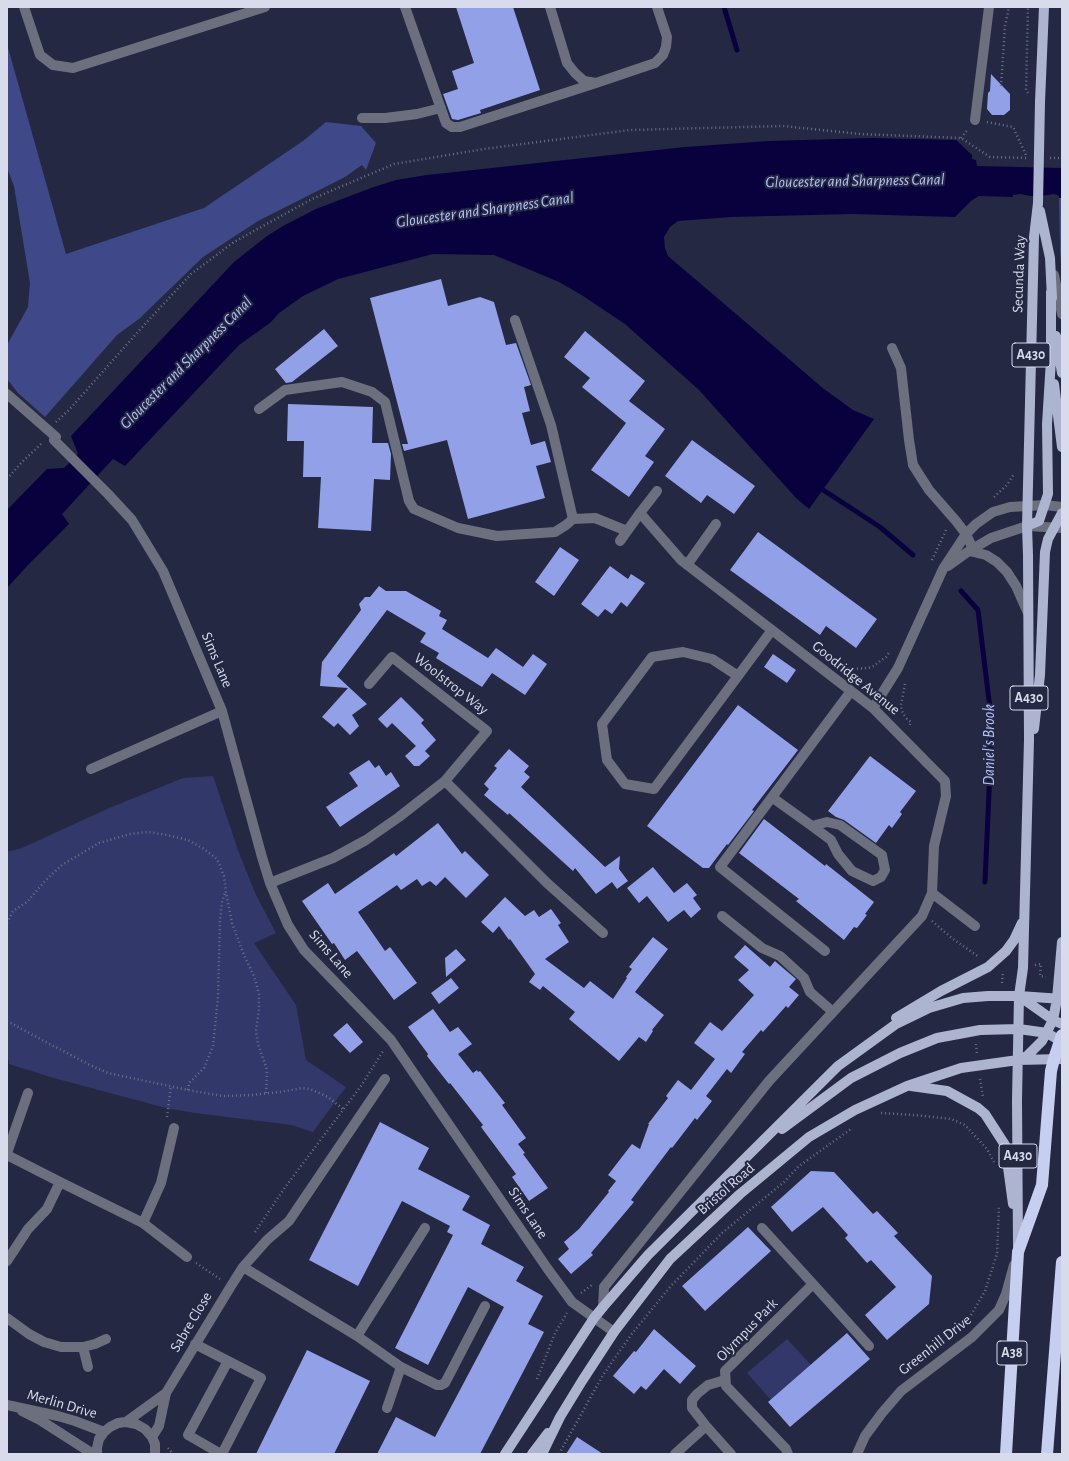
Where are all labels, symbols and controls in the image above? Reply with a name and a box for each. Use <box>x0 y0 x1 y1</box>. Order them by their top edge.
water label: Gloucester and Sharpness Canal <box>765 170 945 192</box>
water label: Gloucester and Sharpness Canal <box>395 188 575 232</box>
street label: Secunda Way <box>1009 235 1029 313</box>
water label: Gloucester and Sharpness Canal <box>116 293 256 433</box>
road number: A430 <box>1012 343 1050 367</box>
street label: Sims Lane <box>197 630 237 690</box>
street label: Goodridge Avenue <box>808 637 904 719</box>
street label: Woolstrop Way <box>410 649 492 719</box>
road number: A430 <box>1010 686 1048 710</box>
water label: Daniel's Brook <box>979 704 999 786</box>
street label: Sims Lane <box>305 926 357 982</box>
road number: A430 <box>999 1144 1037 1168</box>
street label: Bristol Road <box>694 1159 758 1219</box>
street label: Sims Lane <box>504 1184 552 1242</box>
street label: Sabre Close <box>166 1289 216 1355</box>
street label: Olympus Park <box>712 1295 782 1365</box>
street label: Greenhill Drive <box>895 1311 975 1379</box>
road number: A38 <box>997 1341 1027 1365</box>
street label: Merlin Drive <box>25 1385 99 1423</box>

